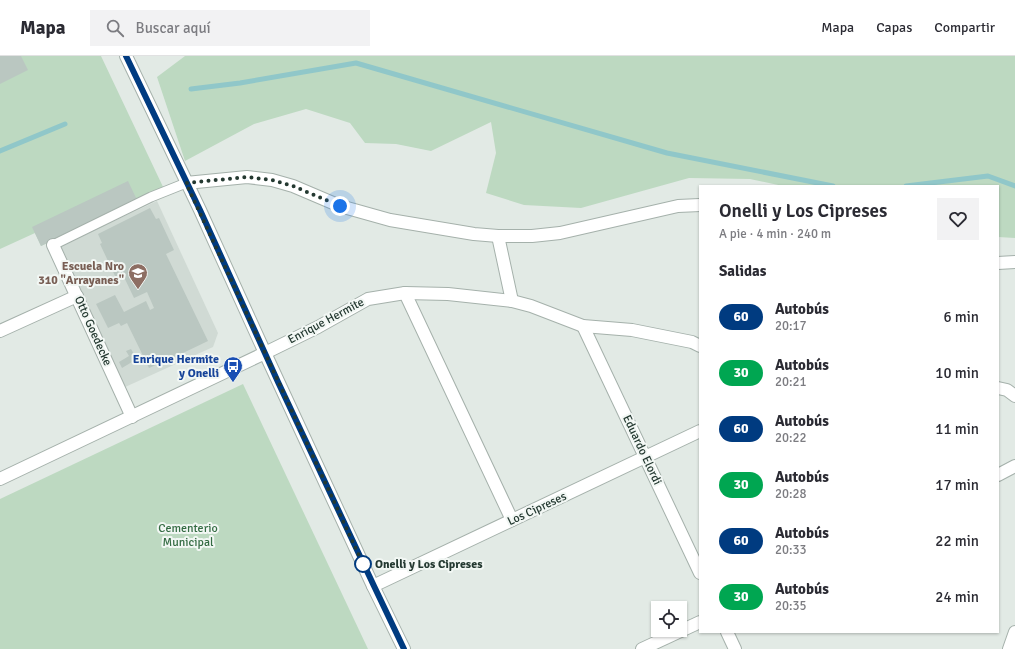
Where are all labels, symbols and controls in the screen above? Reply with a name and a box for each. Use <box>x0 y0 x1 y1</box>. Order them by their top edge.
search box <box>90 10 370 46</box>
text: Mapa <box>20 16 66 40</box>
icon: search <box>104 17 126 39</box>
text: Buscar aquí <box>136 19 211 37</box>
text: Mapa <box>821 19 854 36</box>
text: Capas <box>876 19 912 36</box>
text: Compartir <box>934 19 995 36</box>
your location <box>330 196 350 216</box>
button: heart <box>937 198 979 240</box>
text: Onelli y Los Cipreses <box>719 199 887 223</box>
text: A pie · 4 min · 240 m <box>719 226 831 242</box>
place label: Escuela Nro 310 "Arrayanes" <box>38 259 124 288</box>
school or university icon: Escuela Nro 310 "Arrayanes" <box>127 262 149 290</box>
text: Salidas <box>719 262 766 280</box>
street label: Otto Goedecke <box>71 294 115 368</box>
street label: Enrique Hermite <box>285 295 367 347</box>
text: Autobús <box>775 300 829 318</box>
text: 60 <box>733 308 749 325</box>
text: 6 min <box>943 308 979 326</box>
text: 20:17 <box>775 318 807 334</box>
place label: Enrique Hermite y Onelli <box>133 352 219 381</box>
bus stop icon: Enrique Hermite y Onelli <box>222 355 244 383</box>
text: Autobús <box>775 356 829 374</box>
text: 30 <box>733 364 749 381</box>
text: 10 min <box>935 364 979 382</box>
text: 20:21 <box>775 374 807 390</box>
text: Autobús <box>775 412 829 430</box>
street label: Eduardo Elordi <box>619 413 665 487</box>
text: 60 <box>733 420 749 437</box>
text: 11 min <box>935 420 979 438</box>
text: 20:22 <box>775 430 807 446</box>
text: Autobús <box>775 468 829 486</box>
text: 30 <box>733 476 749 493</box>
text: 17 min <box>935 476 979 494</box>
text: 20:28 <box>775 486 807 502</box>
street label: Los Cipreses <box>505 489 569 529</box>
park label: Cementerio Municipal <box>158 521 218 550</box>
text: Autobús <box>775 524 829 542</box>
text: 60 <box>733 532 749 549</box>
text: 22 min <box>935 532 979 550</box>
text: 20:33 <box>775 542 807 558</box>
marker: Onelli y Los Cipreses <box>354 555 372 573</box>
place label: Onelli y Los Cipreses <box>375 557 483 572</box>
text: Autobús <box>775 580 829 598</box>
text: 30 <box>733 588 749 605</box>
text: 24 min <box>935 588 979 606</box>
text: 20:35 <box>775 598 807 614</box>
map controls <box>651 601 687 637</box>
button: locate <box>651 601 687 637</box>

